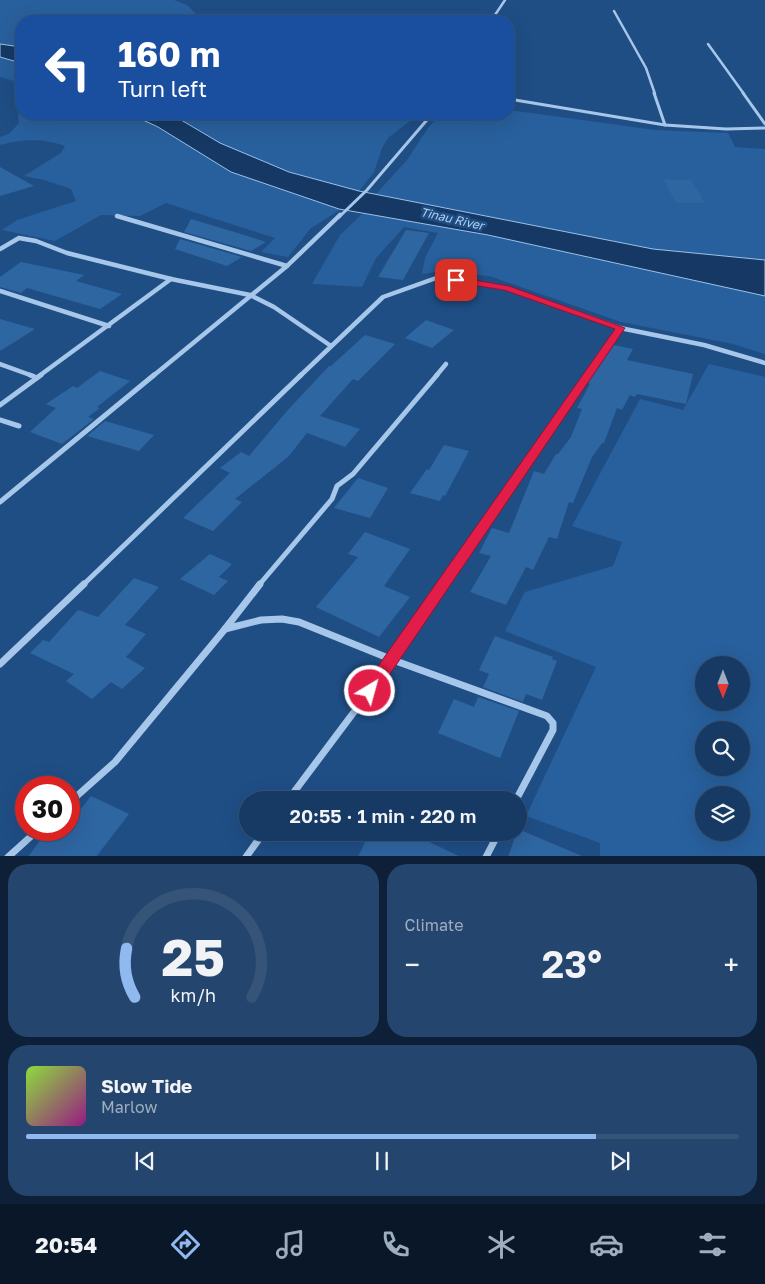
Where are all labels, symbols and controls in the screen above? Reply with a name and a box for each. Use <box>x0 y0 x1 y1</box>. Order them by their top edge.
text: 160 m <box>118 33 220 75</box>
icon: left <box>35 35 100 100</box>
text: Turn left <box>118 75 207 102</box>
water label: Tinau River <box>419 204 488 234</box>
pin <box>435 259 477 301</box>
icon: arrive <box>442 266 470 294</box>
north arrow <box>695 656 750 711</box>
map controls <box>695 656 750 841</box>
position arrow <box>343 664 395 716</box>
button: search <box>695 721 750 776</box>
speed limit sign: 30 <box>15 776 80 841</box>
button: layers <box>695 786 750 841</box>
text: 20:55 · 1 min · 220 m <box>290 804 476 827</box>
text: Climate <box>405 915 464 935</box>
text: 25 <box>162 925 225 987</box>
text: 23° <box>541 941 602 986</box>
text: − <box>405 948 420 981</box>
text: + <box>724 948 739 981</box>
text: km/h <box>171 984 216 1006</box>
text: Slow Tide <box>101 1074 192 1097</box>
text: Marlow <box>101 1097 157 1117</box>
icon: previous <box>131 1147 159 1175</box>
icon: pause <box>368 1147 396 1175</box>
icon: next <box>606 1147 634 1175</box>
icon: directions <box>168 1227 203 1262</box>
icon: music <box>273 1227 308 1262</box>
icon: phone <box>378 1227 413 1262</box>
icon: climate <box>484 1227 519 1262</box>
icon: car <box>589 1227 624 1262</box>
icon: filters <box>695 1227 730 1262</box>
text: 20:54 <box>35 1231 97 1258</box>

